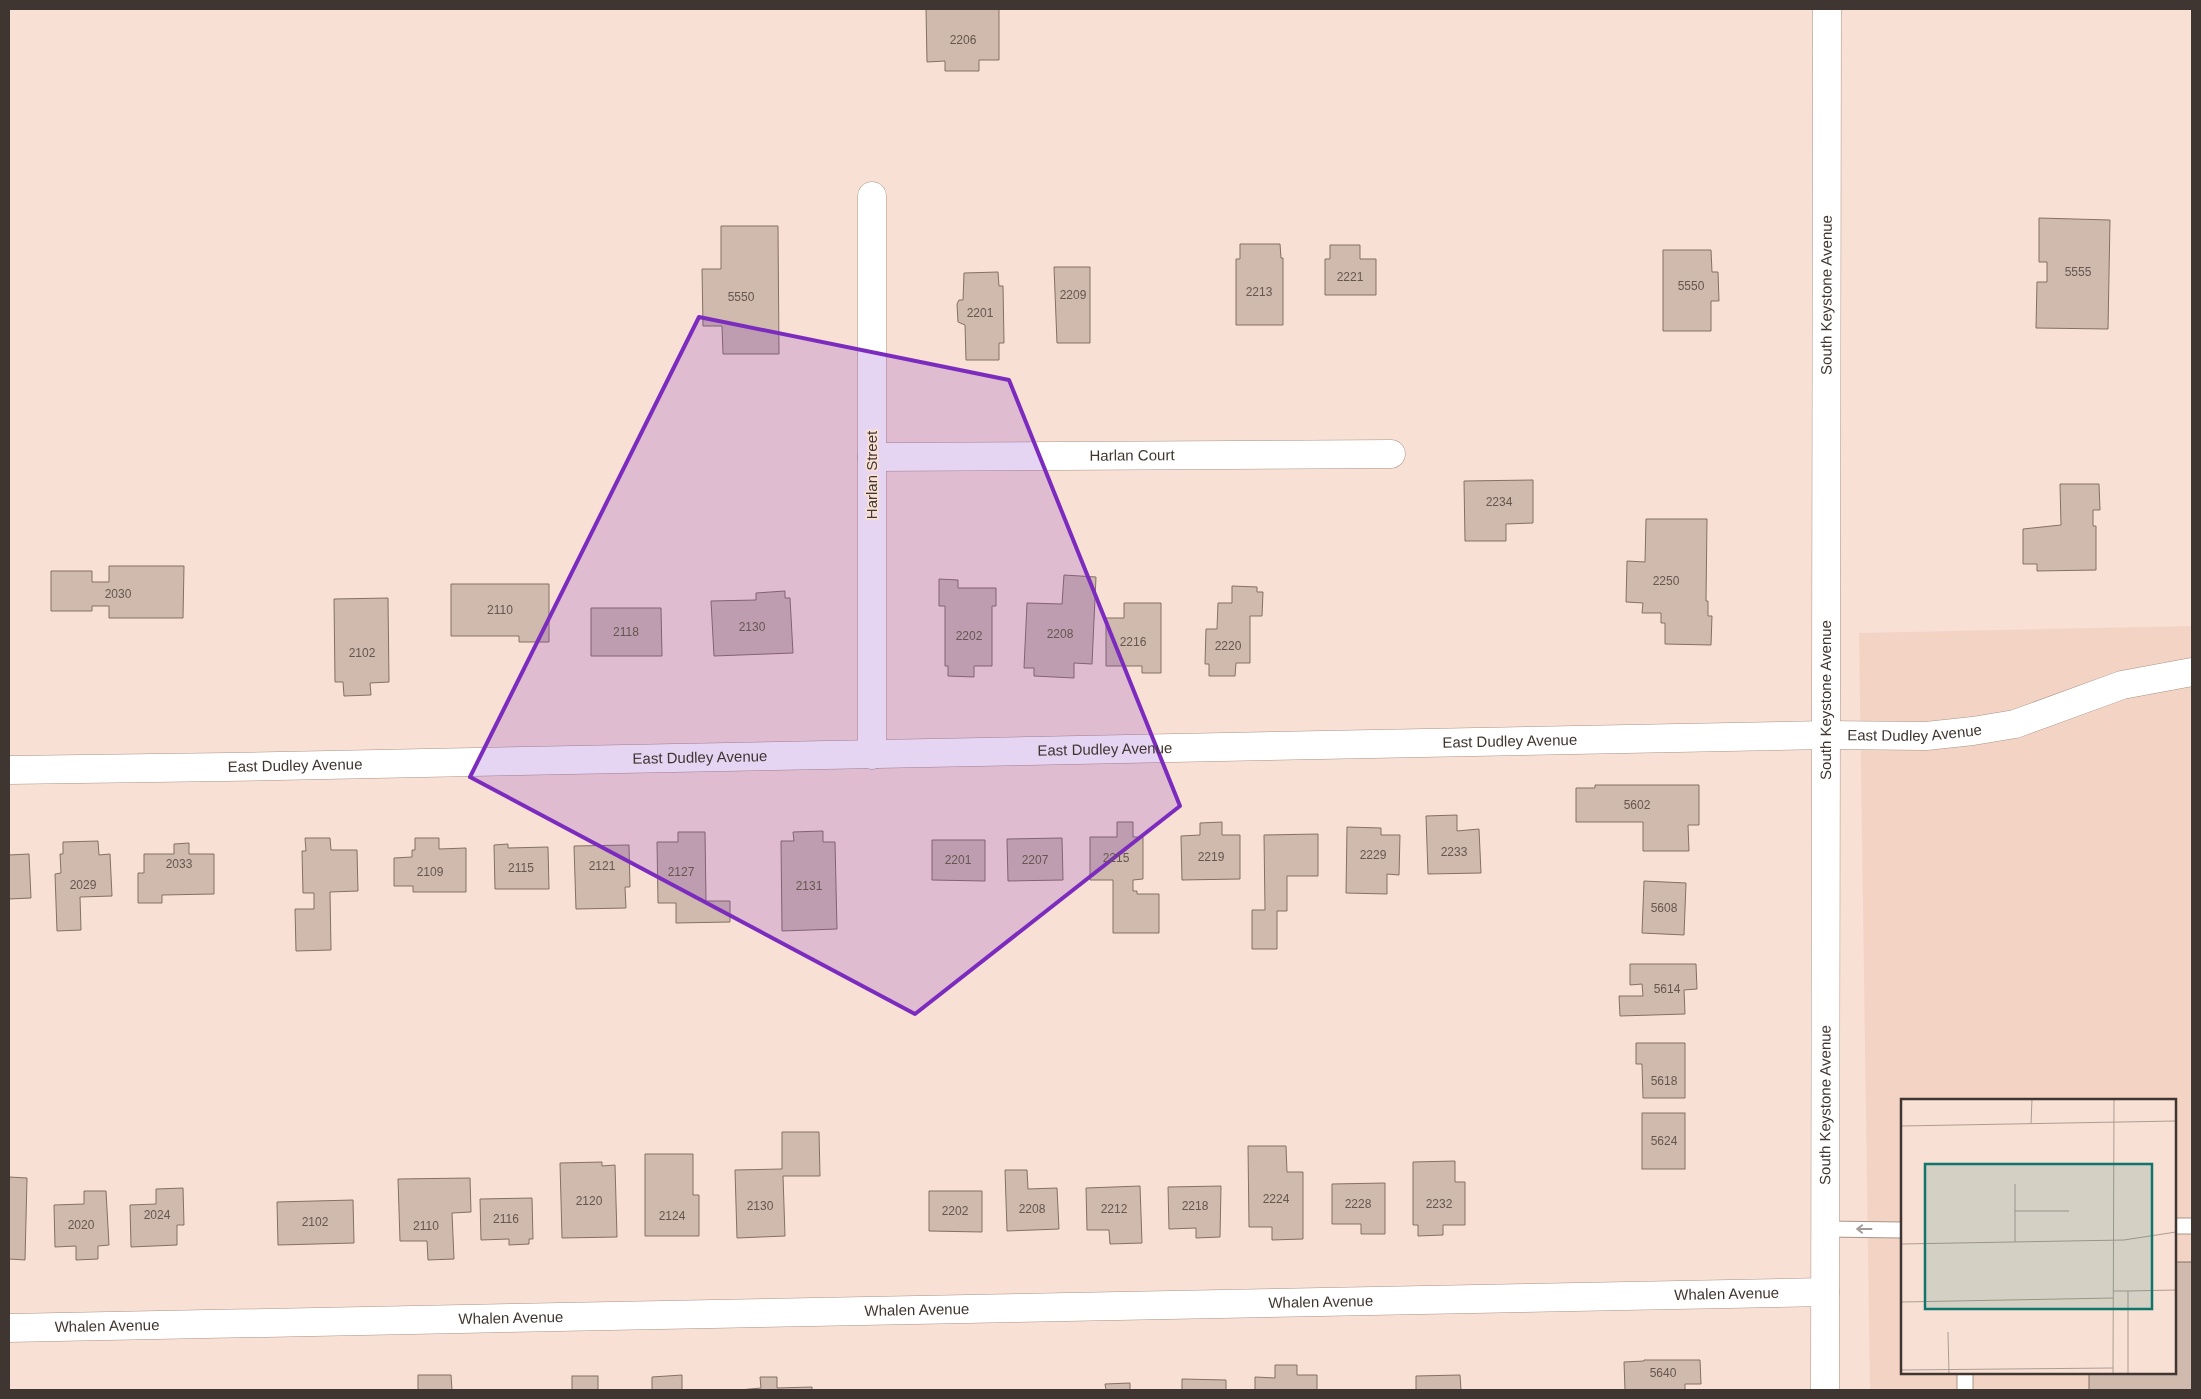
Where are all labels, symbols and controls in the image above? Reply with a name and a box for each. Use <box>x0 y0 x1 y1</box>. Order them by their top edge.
house number: 2206 <box>950 33 977 47</box>
street label: South Keystone Avenue <box>1817 215 1835 375</box>
house number: 5555 <box>2065 265 2092 279</box>
house number: 2221 <box>1337 270 1364 284</box>
house number: 5550 <box>1678 279 1705 293</box>
house number: 2213 <box>1246 285 1273 299</box>
house number: 2209 <box>1060 288 1087 302</box>
house number: 5550 <box>728 290 755 304</box>
house number: 2201 <box>967 306 994 320</box>
street label: Harlan Street <box>863 430 880 519</box>
street label: Harlan Court <box>1089 446 1175 464</box>
house number: 2234 <box>1486 495 1513 509</box>
house number: 2250 <box>1653 574 1680 588</box>
house number: 2030 <box>105 587 132 601</box>
house number: 2110 <box>487 603 513 617</box>
house number: 2130 <box>739 620 766 634</box>
street label: South Keystone Avenue <box>1817 620 1834 780</box>
house number: 2118 <box>613 625 639 639</box>
house number: 2208 <box>1047 627 1074 641</box>
house number: 2202 <box>956 629 983 643</box>
house number: 2216 <box>1120 635 1147 649</box>
house number: 2220 <box>1215 639 1242 653</box>
house number: 2102 <box>349 646 376 660</box>
street label: East Dudley Avenue <box>1847 721 1983 744</box>
street label: East Dudley Avenue <box>1442 731 1577 751</box>
street label: East Dudley Avenue <box>1037 739 1172 759</box>
street label: East Dudley Avenue <box>632 747 767 767</box>
street label: East Dudley Avenue <box>227 755 363 775</box>
house number: 5602 <box>1624 798 1651 812</box>
house number: 2233 <box>1441 845 1468 859</box>
house number: 2229 <box>1360 848 1387 862</box>
house number: 2219 <box>1198 850 1225 864</box>
house number: 2215 <box>1103 851 1130 865</box>
house number: 2201 <box>945 853 972 867</box>
house number: 2207 <box>1022 853 1049 867</box>
house number: 2033 <box>166 857 193 871</box>
house number: 2121 <box>589 859 616 873</box>
house number: 2115 <box>508 861 534 875</box>
house number: 2109 <box>417 865 444 879</box>
house number: 2127 <box>668 865 695 879</box>
house number: 2029 <box>70 878 97 892</box>
house number: 2131 <box>796 879 823 893</box>
house number: 5608 <box>1651 901 1678 915</box>
house number: 5614 <box>1654 982 1681 996</box>
street label: South Keystone Avenue <box>1816 1025 1834 1185</box>
house number: 5618 <box>1651 1074 1678 1088</box>
inset map <box>1901 1099 2176 1374</box>
house number: 5624 <box>1651 1134 1678 1148</box>
house number: 2224 <box>1263 1192 1290 1206</box>
house number: 2120 <box>576 1194 603 1208</box>
house number: 2228 <box>1345 1197 1372 1211</box>
house number: 2232 <box>1426 1197 1453 1211</box>
house number: 2130 <box>747 1199 774 1213</box>
house number: 2218 <box>1182 1199 1209 1213</box>
house number: 2208 <box>1019 1202 1046 1216</box>
house number: 2212 <box>1101 1202 1128 1216</box>
house number: 2202 <box>942 1204 969 1218</box>
house number: 2024 <box>144 1208 171 1222</box>
house number: 2124 <box>659 1209 686 1223</box>
house number: 2116 <box>493 1212 519 1226</box>
house number: 2102 <box>302 1215 329 1229</box>
house number: 2020 <box>68 1218 95 1232</box>
house number: 2110 <box>413 1219 439 1233</box>
one-way arrow <box>1856 1224 1872 1234</box>
street label: Whalen Avenue <box>1674 1284 1779 1303</box>
street label: Whalen Avenue <box>1268 1292 1373 1311</box>
street label: Whalen Avenue <box>864 1300 969 1319</box>
street label: Whalen Avenue <box>458 1308 563 1327</box>
street label: Whalen Avenue <box>54 1316 160 1335</box>
house number: 5640 <box>1650 1366 1677 1380</box>

